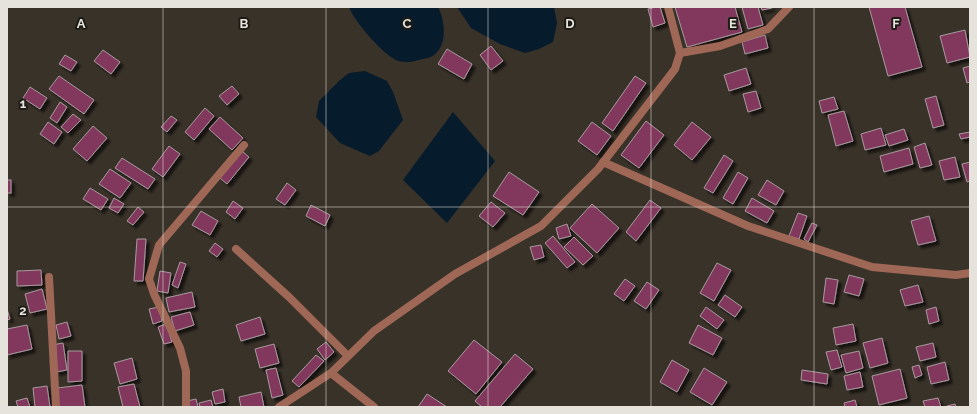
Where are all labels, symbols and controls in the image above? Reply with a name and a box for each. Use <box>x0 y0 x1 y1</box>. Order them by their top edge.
text: A <box>77 16 86 31</box>
text: B <box>240 16 249 31</box>
text: C <box>403 16 412 31</box>
text: D <box>565 16 575 31</box>
text: E <box>729 16 737 31</box>
text: F <box>892 16 900 31</box>
text: 1 <box>20 96 27 111</box>
text: 2 <box>19 303 27 318</box>

